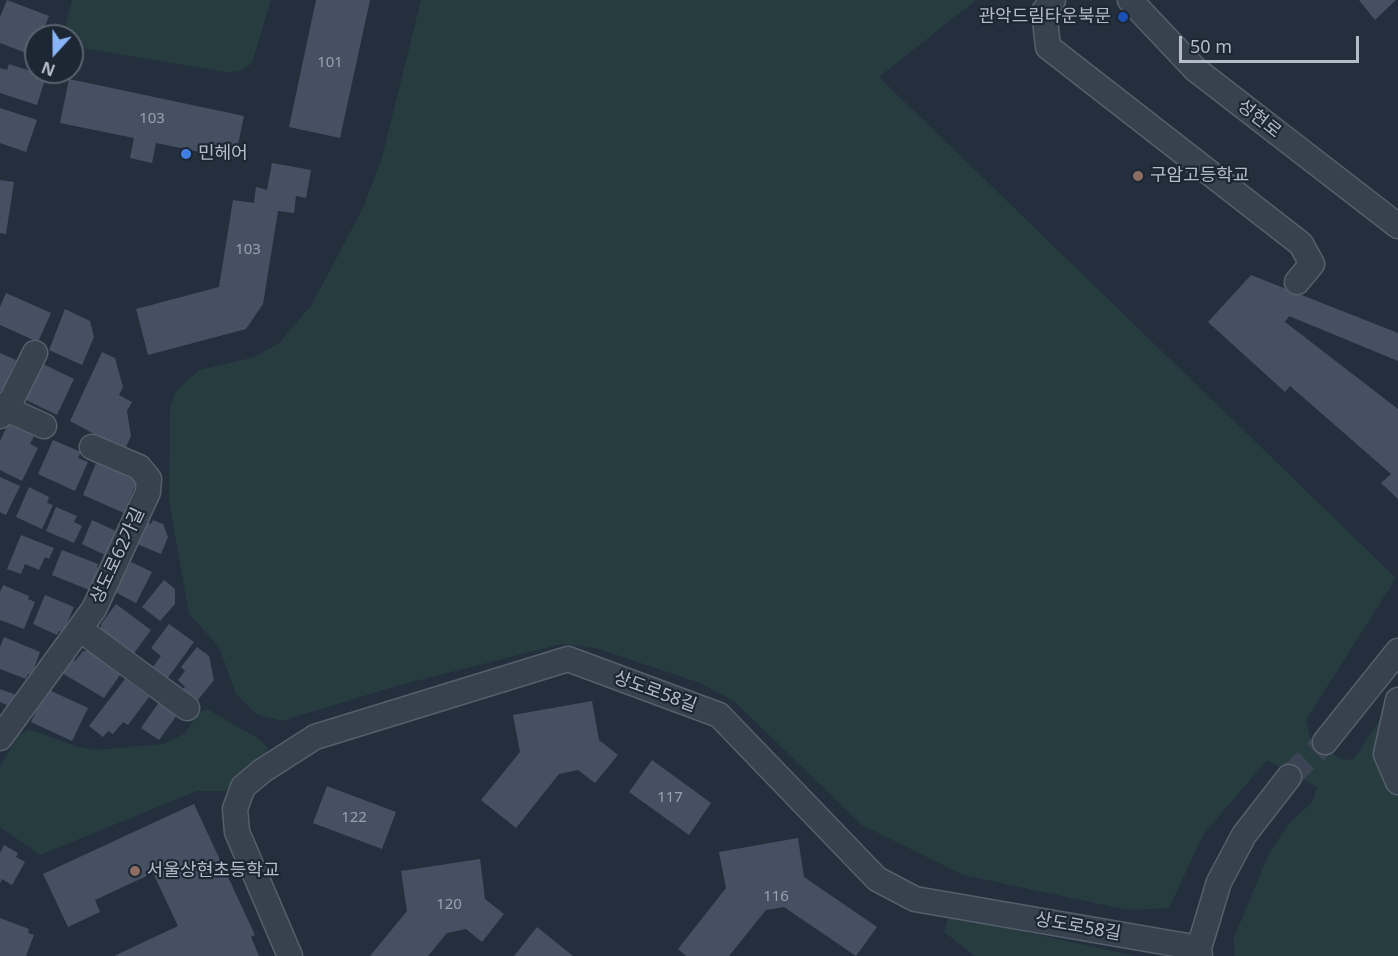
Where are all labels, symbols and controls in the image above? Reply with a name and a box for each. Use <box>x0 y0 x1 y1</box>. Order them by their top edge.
place label: 관악드림타운북문 <box>979 6 1111 28</box>
marker: 관악드림타운북문 <box>1116 10 1130 24</box>
north arrow <box>24 24 84 84</box>
scale bar <box>1182 24 1362 62</box>
text: 50 m <box>1190 34 1232 58</box>
house number: 101 <box>317 54 343 72</box>
text: N <box>38 56 58 82</box>
street label: 성현로 <box>1233 95 1285 143</box>
house number: 103 <box>139 110 165 128</box>
place label: 민헤어 <box>198 143 248 165</box>
marker: 민헤어 <box>179 147 193 161</box>
place label: 구암고등학교 <box>1150 165 1249 187</box>
marker: 구암고등학교 <box>1131 169 1145 183</box>
house number: 103 <box>235 241 261 259</box>
street label: 상도로62가길 <box>86 505 150 607</box>
street label: 상도로58길 <box>611 667 699 717</box>
house number: 117 <box>657 789 683 807</box>
house number: 122 <box>341 809 367 827</box>
place label: 서울상현초등학교 <box>147 860 279 882</box>
marker: 서울상현초등학교 <box>128 864 142 878</box>
house number: 116 <box>763 888 789 906</box>
house number: 120 <box>436 896 462 914</box>
street label: 상도로58길 <box>1033 909 1123 945</box>

